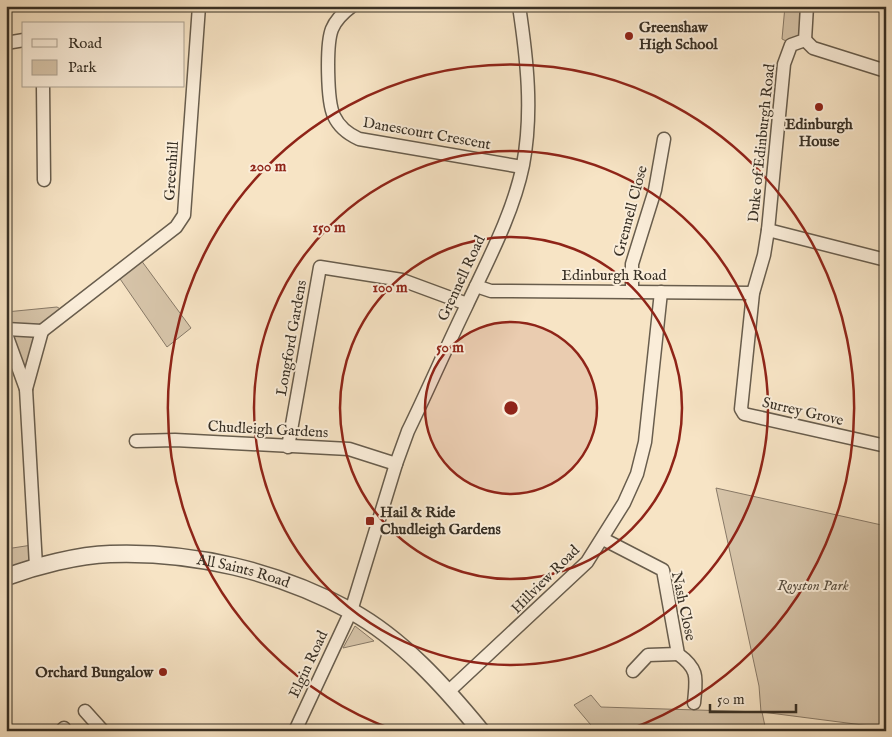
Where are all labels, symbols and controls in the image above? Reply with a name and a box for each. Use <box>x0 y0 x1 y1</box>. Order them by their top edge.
place label: Greenshaw High School <box>639 18 718 54</box>
legend <box>22 22 185 88</box>
marker: Greenshaw High School <box>623 30 635 42</box>
text: Road <box>68 34 103 53</box>
text: Park <box>68 58 98 77</box>
street label: Duke of Edinburgh Road <box>744 62 779 223</box>
marker: Edinburgh House <box>813 101 825 113</box>
street label: Danescourt Crescent <box>361 113 492 154</box>
place label: Edinburgh House <box>785 115 854 151</box>
street label: Greenhill <box>160 140 183 201</box>
text: 200 m <box>250 157 287 176</box>
street label: Grennell Close <box>609 163 652 259</box>
text: 150 m <box>312 218 346 237</box>
street label: Grennell Road <box>433 231 490 324</box>
street label: Edinburgh Road <box>562 266 667 285</box>
text: 100 m <box>372 278 408 297</box>
street label: Longford Gardens <box>272 279 311 397</box>
text: 50 m <box>436 338 464 357</box>
street label: Surrey Grove <box>760 393 846 430</box>
centre of rings <box>502 399 520 417</box>
street label: Chudleigh Gardens <box>207 417 329 442</box>
place label: Hail & Ride Chudleigh Gardens <box>380 503 502 539</box>
marker: Hail & Ride Chudleigh Gardens <box>364 515 376 527</box>
street label: Hillview Road <box>507 540 584 618</box>
street label: All Saints Road <box>195 550 293 593</box>
street label: Nash Close <box>667 570 700 643</box>
park label: Royston Park <box>777 576 849 595</box>
street label: Elgin Road <box>285 627 333 701</box>
place label: Orchard Bungalow <box>35 663 154 682</box>
marker: Orchard Bungalow <box>157 666 169 678</box>
scale bar <box>710 682 796 714</box>
text: 50 m <box>717 690 745 709</box>

